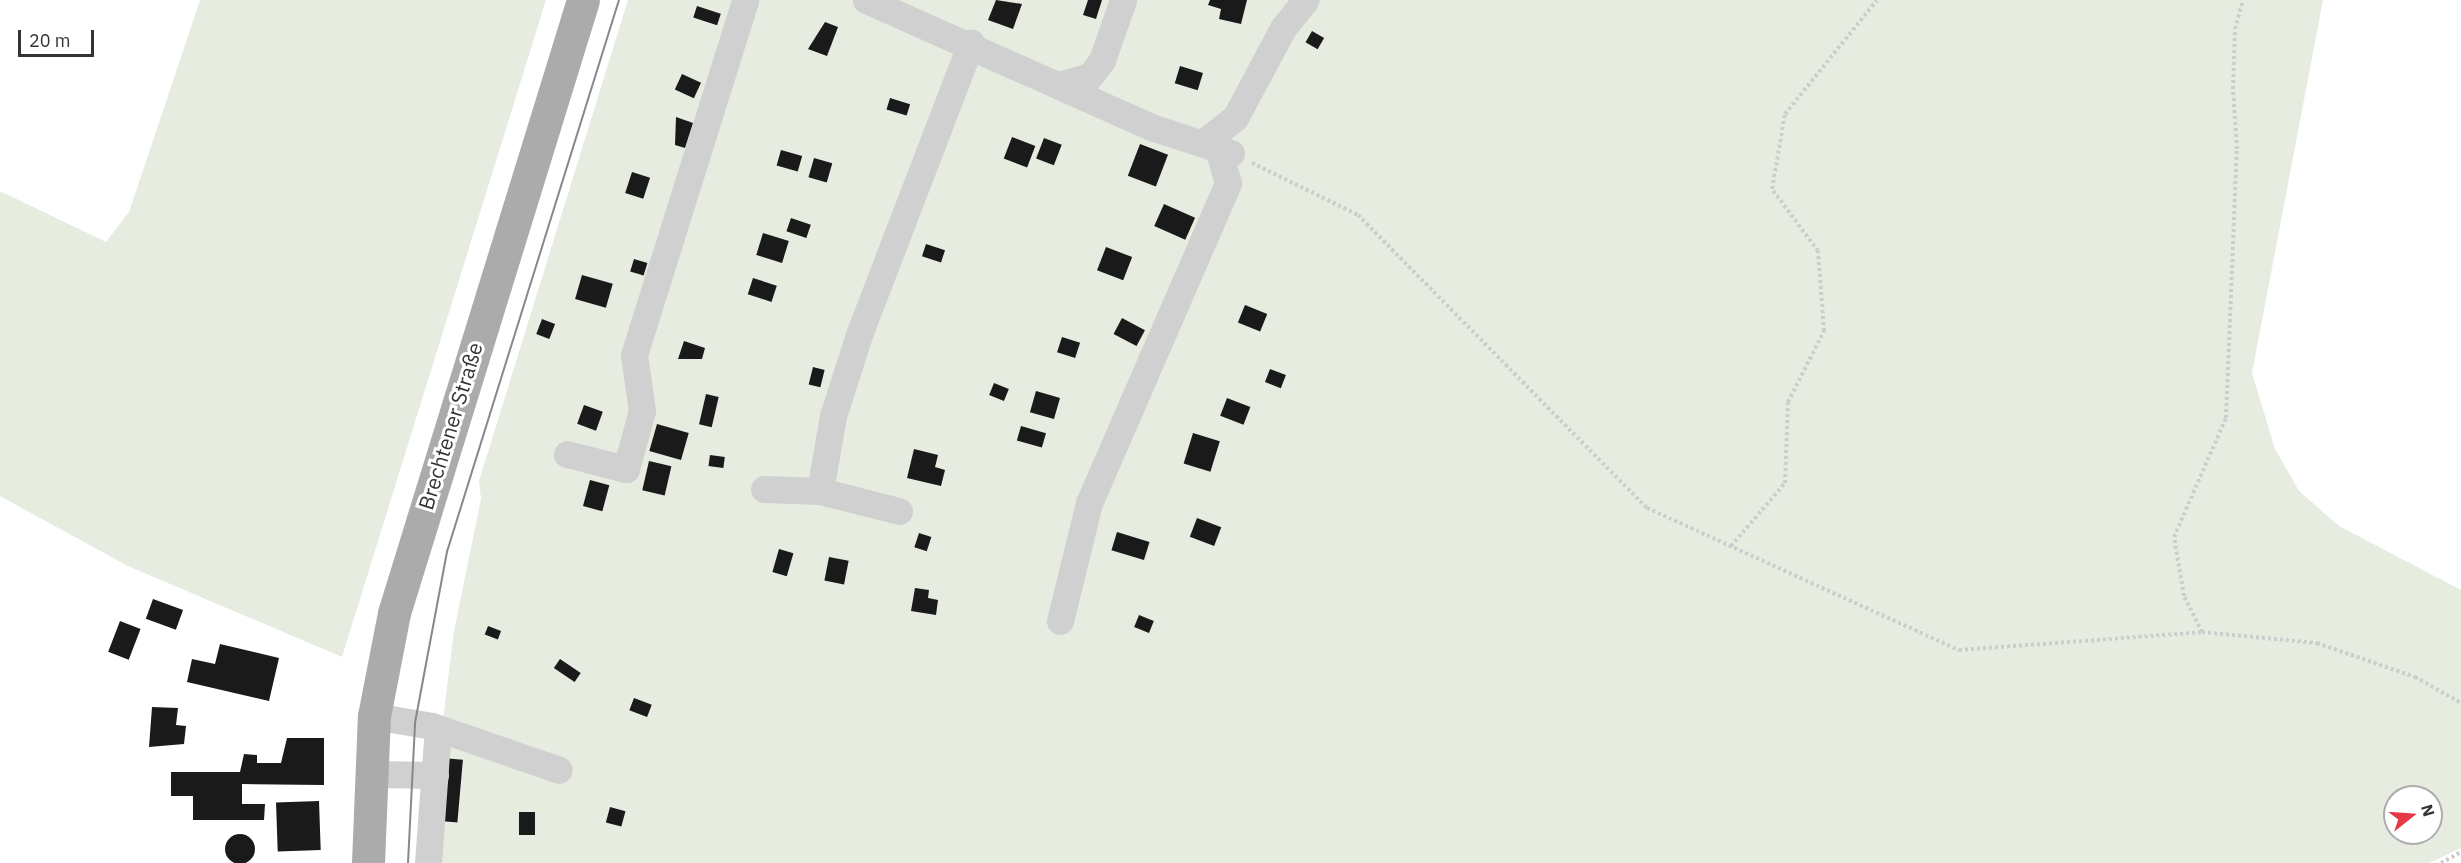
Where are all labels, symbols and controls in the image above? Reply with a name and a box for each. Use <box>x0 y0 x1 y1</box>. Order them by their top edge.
scale bar <box>21 18 98 56</box>
text: 20 m <box>29 29 71 52</box>
street label: Brechtener Straße <box>413 339 487 513</box>
north arrow <box>2383 785 2443 845</box>
text: N <box>2417 802 2440 819</box>

